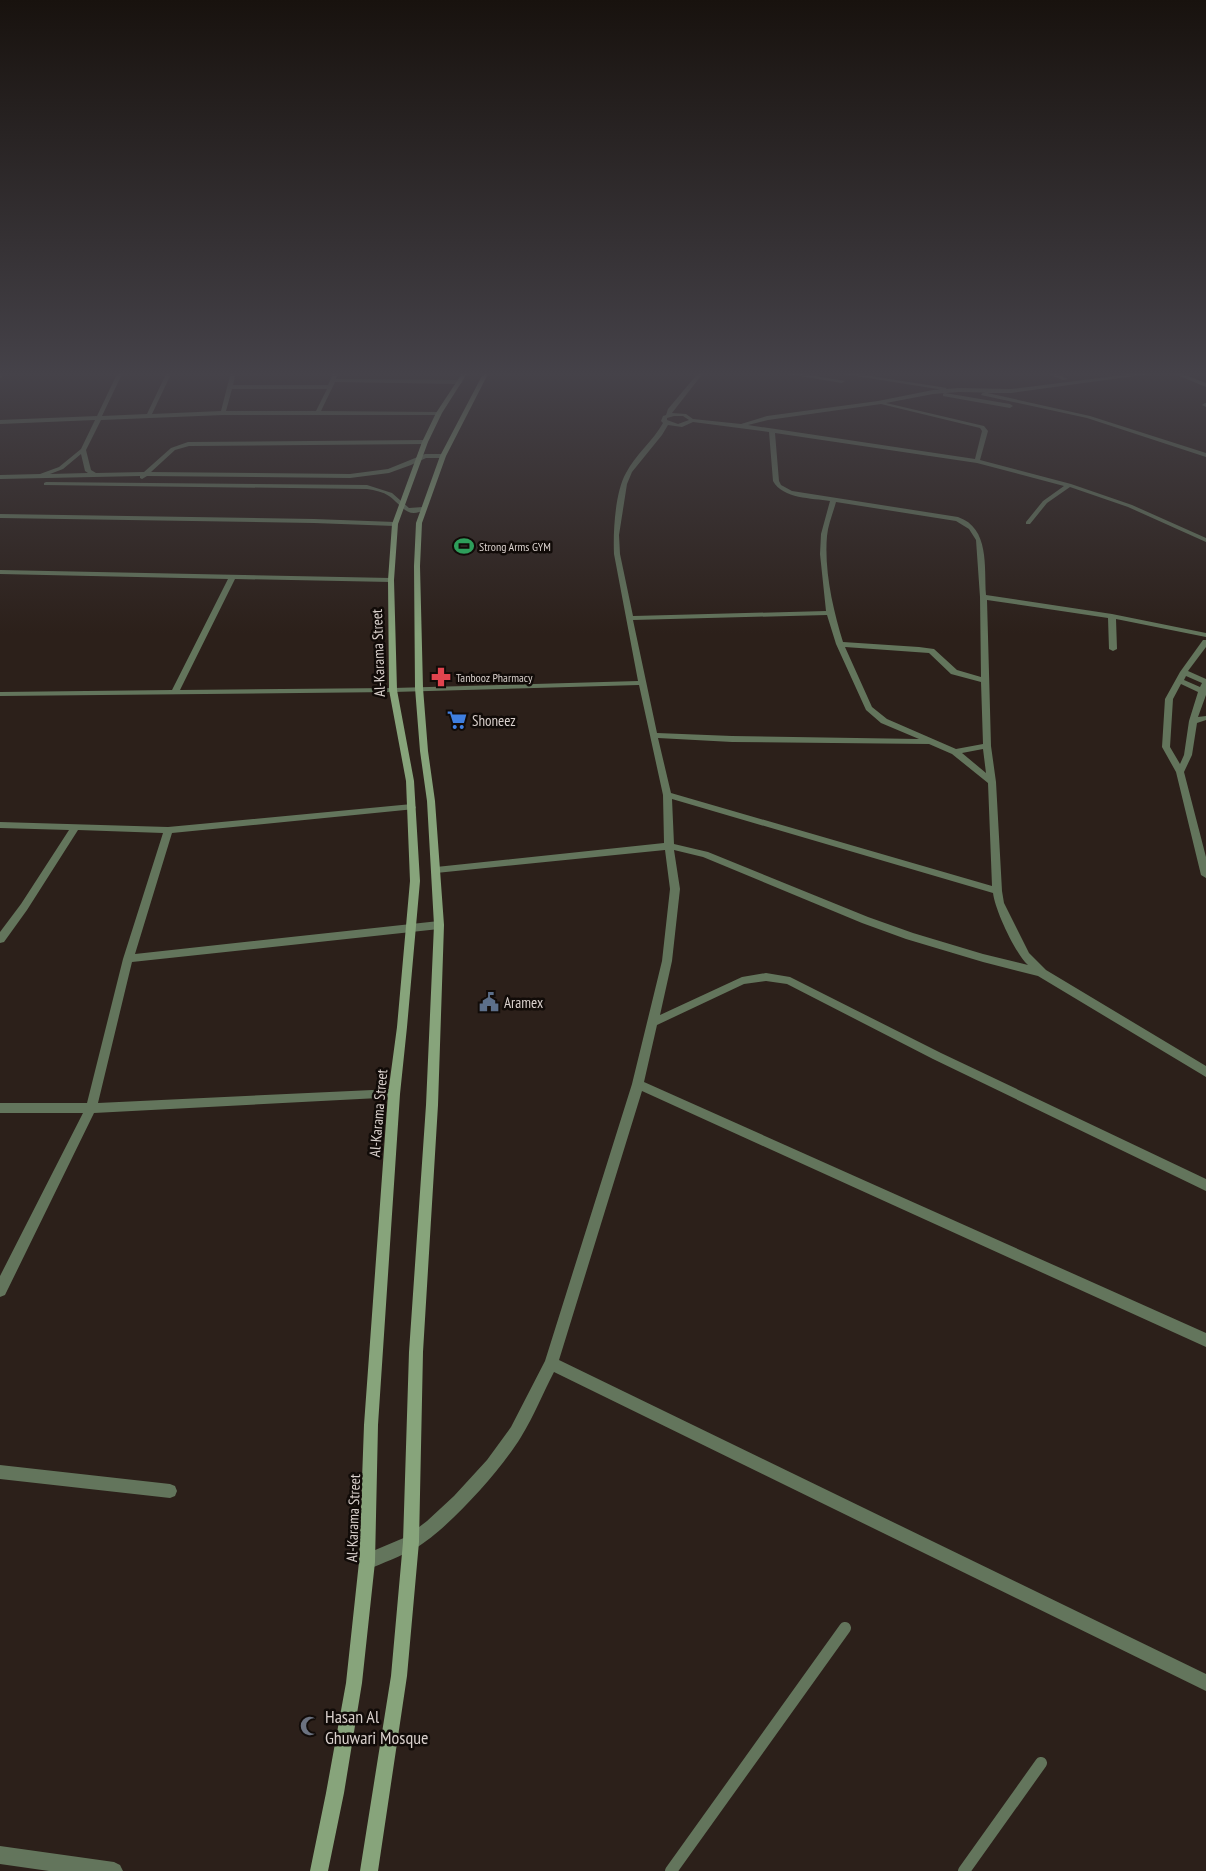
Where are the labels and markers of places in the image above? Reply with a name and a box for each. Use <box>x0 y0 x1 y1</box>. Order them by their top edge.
sports icon: Strong Arms GYM <box>453 535 475 557</box>
place label: Strong Arms GYM <box>479 539 551 554</box>
pharmacy icon: Tanbooz Pharmacy <box>430 666 452 688</box>
place label: Tanbooz Pharmacy <box>456 670 533 685</box>
supermarket icon: Shoneez <box>446 709 468 731</box>
place label: Shoneez <box>472 711 516 730</box>
public building icon: Aramex <box>478 991 500 1013</box>
place label: Aramex <box>504 993 543 1012</box>
place label: Hasan Al Ghuwari Mosque <box>325 1705 428 1749</box>
mosque icon: Hasan Al Ghuwari Mosque <box>299 1715 321 1737</box>

